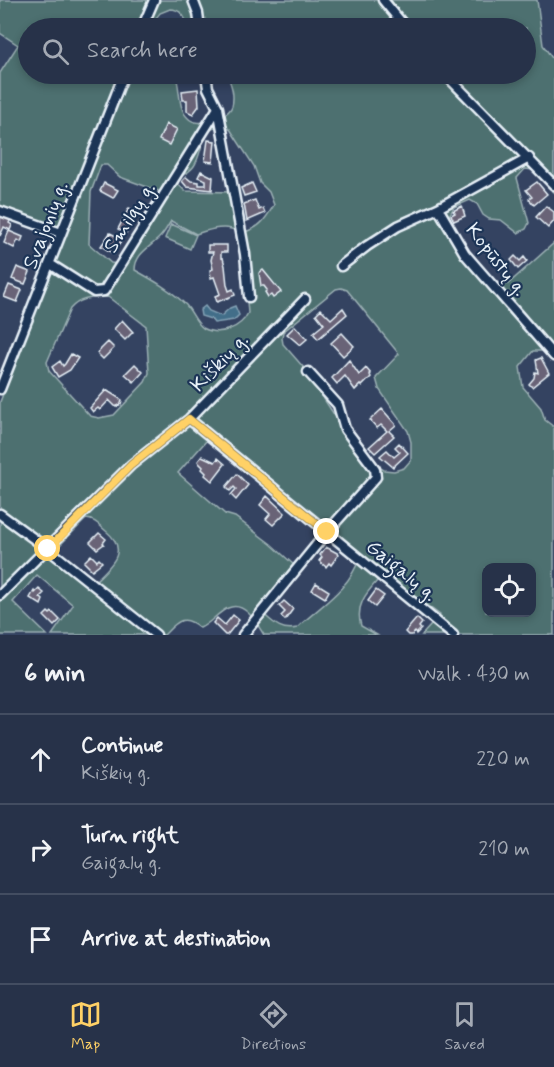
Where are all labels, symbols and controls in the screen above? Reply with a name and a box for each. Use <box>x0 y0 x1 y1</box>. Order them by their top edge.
search box <box>18 18 536 84</box>
icon: search <box>39 35 72 68</box>
text: Search here <box>87 37 198 65</box>
street label: Smilgų g. <box>97 177 163 258</box>
street label: Svajonių g. <box>16 178 75 273</box>
street label: Kopūstų g. <box>459 217 534 302</box>
street label: Kiškių g. <box>184 327 255 399</box>
route end <box>313 518 339 544</box>
street label: Gaigalų g. <box>358 533 443 610</box>
route start <box>34 535 60 561</box>
map controls <box>482 563 536 617</box>
button: locate <box>482 563 536 617</box>
text: 6 min <box>24 657 86 691</box>
text: Walk · 430 m <box>418 661 530 688</box>
text: Continue <box>81 732 163 760</box>
icon: ahead <box>24 743 57 776</box>
text: 220 m <box>476 746 530 773</box>
text: Kiškių g. <box>81 760 150 787</box>
text: Turn right <box>81 822 179 850</box>
icon: right <box>24 833 57 866</box>
text: 210 m <box>478 836 530 863</box>
text: Gaigalų g. <box>81 850 161 877</box>
icon: arrive <box>24 923 57 956</box>
text: Arrive at destination <box>81 925 271 953</box>
tab: Map <box>69 998 102 1055</box>
tab: Directions <box>240 998 306 1055</box>
tab: Saved <box>444 998 485 1055</box>

